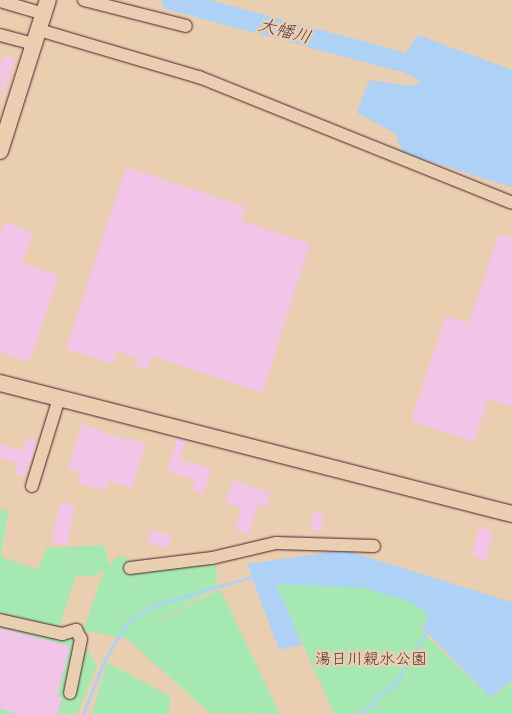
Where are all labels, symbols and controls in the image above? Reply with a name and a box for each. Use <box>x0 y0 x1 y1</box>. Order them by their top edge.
water label: 大幡川 <box>256 13 314 47</box>
park label: 湯日川親水公園 <box>315 647 427 667</box>

